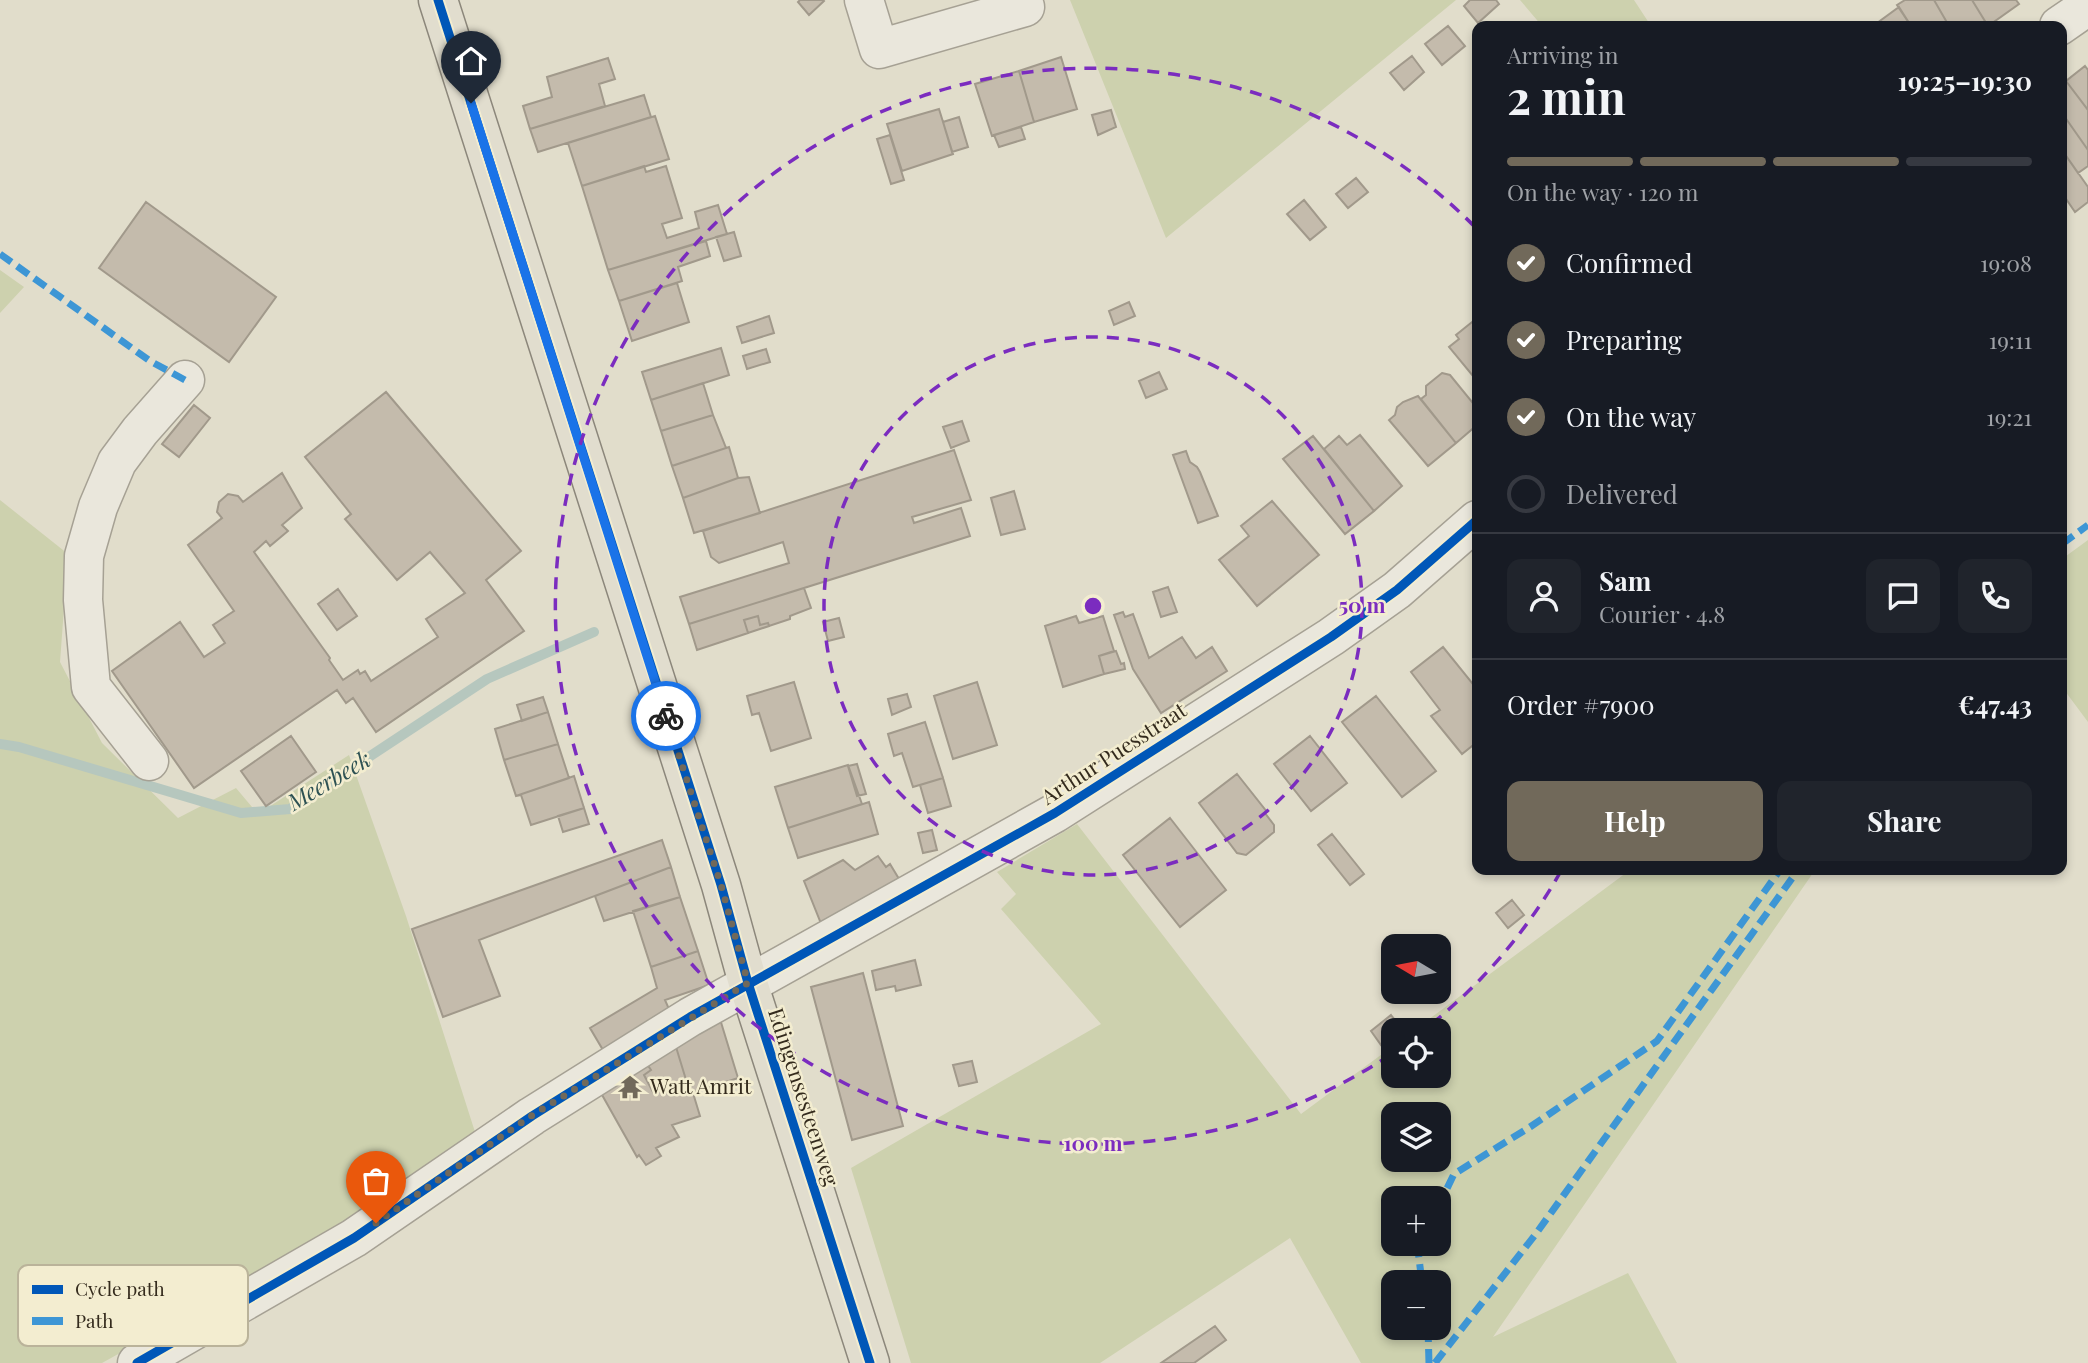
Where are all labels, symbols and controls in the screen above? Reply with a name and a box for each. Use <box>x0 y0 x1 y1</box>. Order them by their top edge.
pin <box>441 31 501 103</box>
text: Arriving in <box>1507 39 1619 70</box>
icon: home <box>452 42 490 80</box>
text: 19:25–19:30 <box>1898 63 2032 98</box>
text: 2 min <box>1507 65 1626 127</box>
text: On the way · 120 m <box>1507 176 1699 207</box>
icon: check <box>1507 244 1545 282</box>
text: Confirmed <box>1566 245 1693 280</box>
text: 19:08 <box>1980 247 2032 278</box>
icon: check <box>1507 321 1545 359</box>
text: Preparing <box>1566 322 1682 357</box>
text: 19:11 <box>1989 324 2032 355</box>
icon: check <box>1507 398 1545 436</box>
text: On the way <box>1566 399 1696 434</box>
text: 19:21 <box>1986 401 2032 432</box>
text: Delivered <box>1566 476 1678 511</box>
button: person <box>1507 559 1581 633</box>
button: chat <box>1866 559 1940 633</box>
button: phone <box>1958 559 2032 633</box>
text: Sam <box>1599 563 1651 598</box>
text: 50 m <box>1338 590 1386 618</box>
centre of rings <box>1081 594 1105 618</box>
text: Courier · 4.8 <box>1599 598 1725 629</box>
courier <box>631 681 701 751</box>
text: Order #7900 <box>1507 687 1655 722</box>
text: €47.43 <box>1958 687 2032 722</box>
street label: Arthur Puesstraat <box>1034 695 1191 810</box>
icon: bike <box>647 697 685 735</box>
water label: Meerbeek <box>280 743 376 817</box>
button: Help <box>1507 781 1763 861</box>
button: Share <box>1777 781 2032 861</box>
north arrow <box>1381 934 1451 1004</box>
map controls <box>1381 934 1451 1340</box>
street label: Edingensesteenweg <box>763 1004 847 1189</box>
button: locate <box>1381 1018 1451 1088</box>
place label: Watt Amrit <box>649 1071 752 1099</box>
temple icon: Watt Amrit <box>616 1073 644 1101</box>
button: layers <box>1381 1102 1451 1172</box>
text: 100 m <box>1063 1128 1123 1156</box>
pin <box>346 1151 406 1223</box>
icon: bag <box>357 1162 395 1200</box>
button: + <box>1381 1186 1451 1256</box>
legend <box>18 1265 248 1346</box>
button: − <box>1381 1270 1451 1340</box>
text: Cycle path <box>75 1275 165 1301</box>
text: Path <box>75 1307 113 1333</box>

